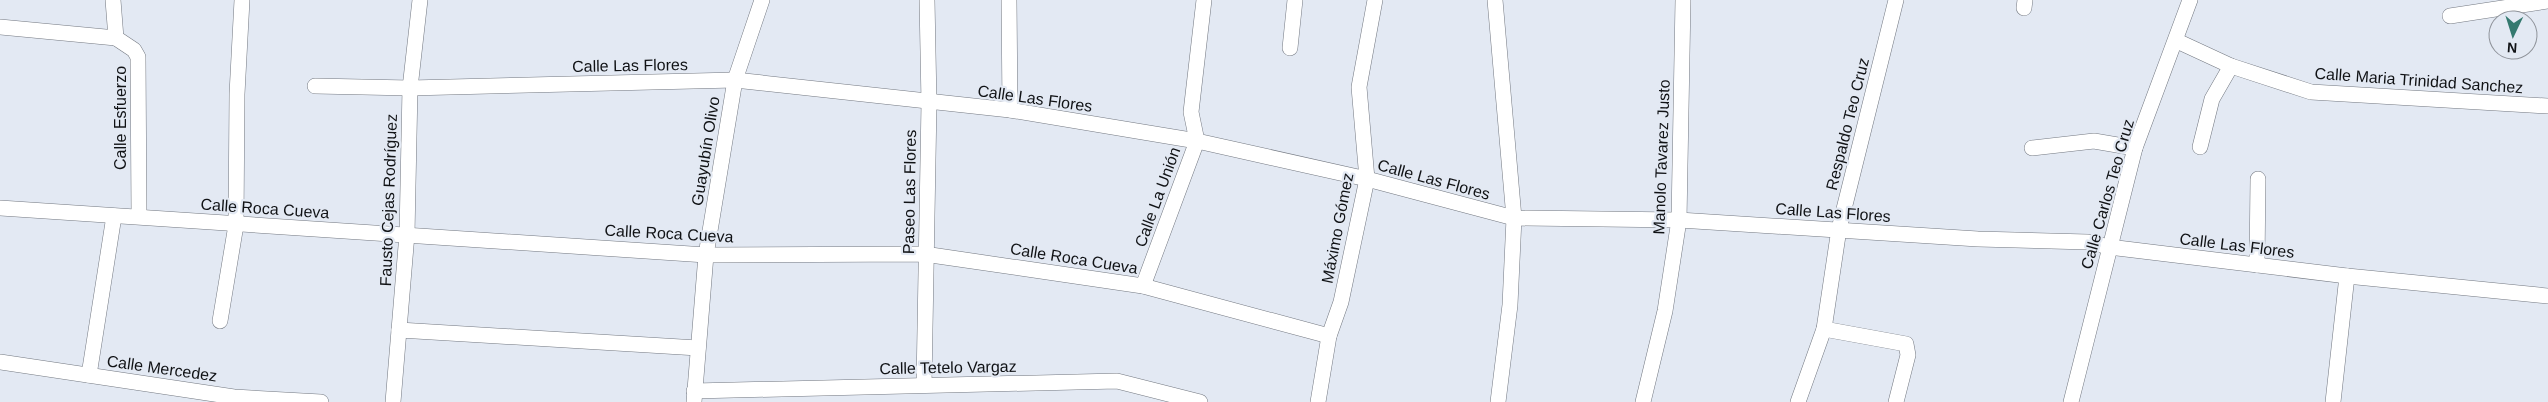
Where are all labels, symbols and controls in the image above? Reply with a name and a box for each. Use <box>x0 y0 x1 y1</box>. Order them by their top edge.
north arrow <box>2488 10 2538 60</box>
text: N <box>2506 40 2518 56</box>
street label: Calle Las Flores <box>572 56 688 75</box>
street label: Respaldo Teo Cruz <box>1823 56 1872 192</box>
street label: Calle Maria Trinidad Sanchez <box>2314 65 2524 96</box>
street label: Calle Esfuerzo <box>112 66 129 170</box>
street label: Manolo Tavarez Justo <box>1650 79 1673 235</box>
street label: Calle Las Flores <box>977 82 1093 115</box>
street label: Guayubín Olivo <box>688 95 723 207</box>
street label: Fausto Cejas Rodríguez <box>377 114 400 287</box>
street label: Calle Carlos Teo Cruz <box>2078 117 2137 271</box>
street label: Paseo Las Flores <box>900 130 919 254</box>
street label: Calle La Unión <box>1132 145 1183 249</box>
street label: Calle Las Flores <box>1376 156 1492 203</box>
street label: Máximo Gómez <box>1318 171 1357 285</box>
street label: Calle Roca Cueva <box>200 196 330 221</box>
street label: Calle Las Flores <box>1775 200 1891 225</box>
street label: Calle Roca Cueva <box>604 222 734 245</box>
street label: Calle Las Flores <box>2179 230 2295 261</box>
street label: Calle Roca Cueva <box>1009 240 1139 277</box>
street label: Calle Mercedez <box>106 352 218 385</box>
street label: Calle Tetelo Vargaz <box>879 358 1017 377</box>

